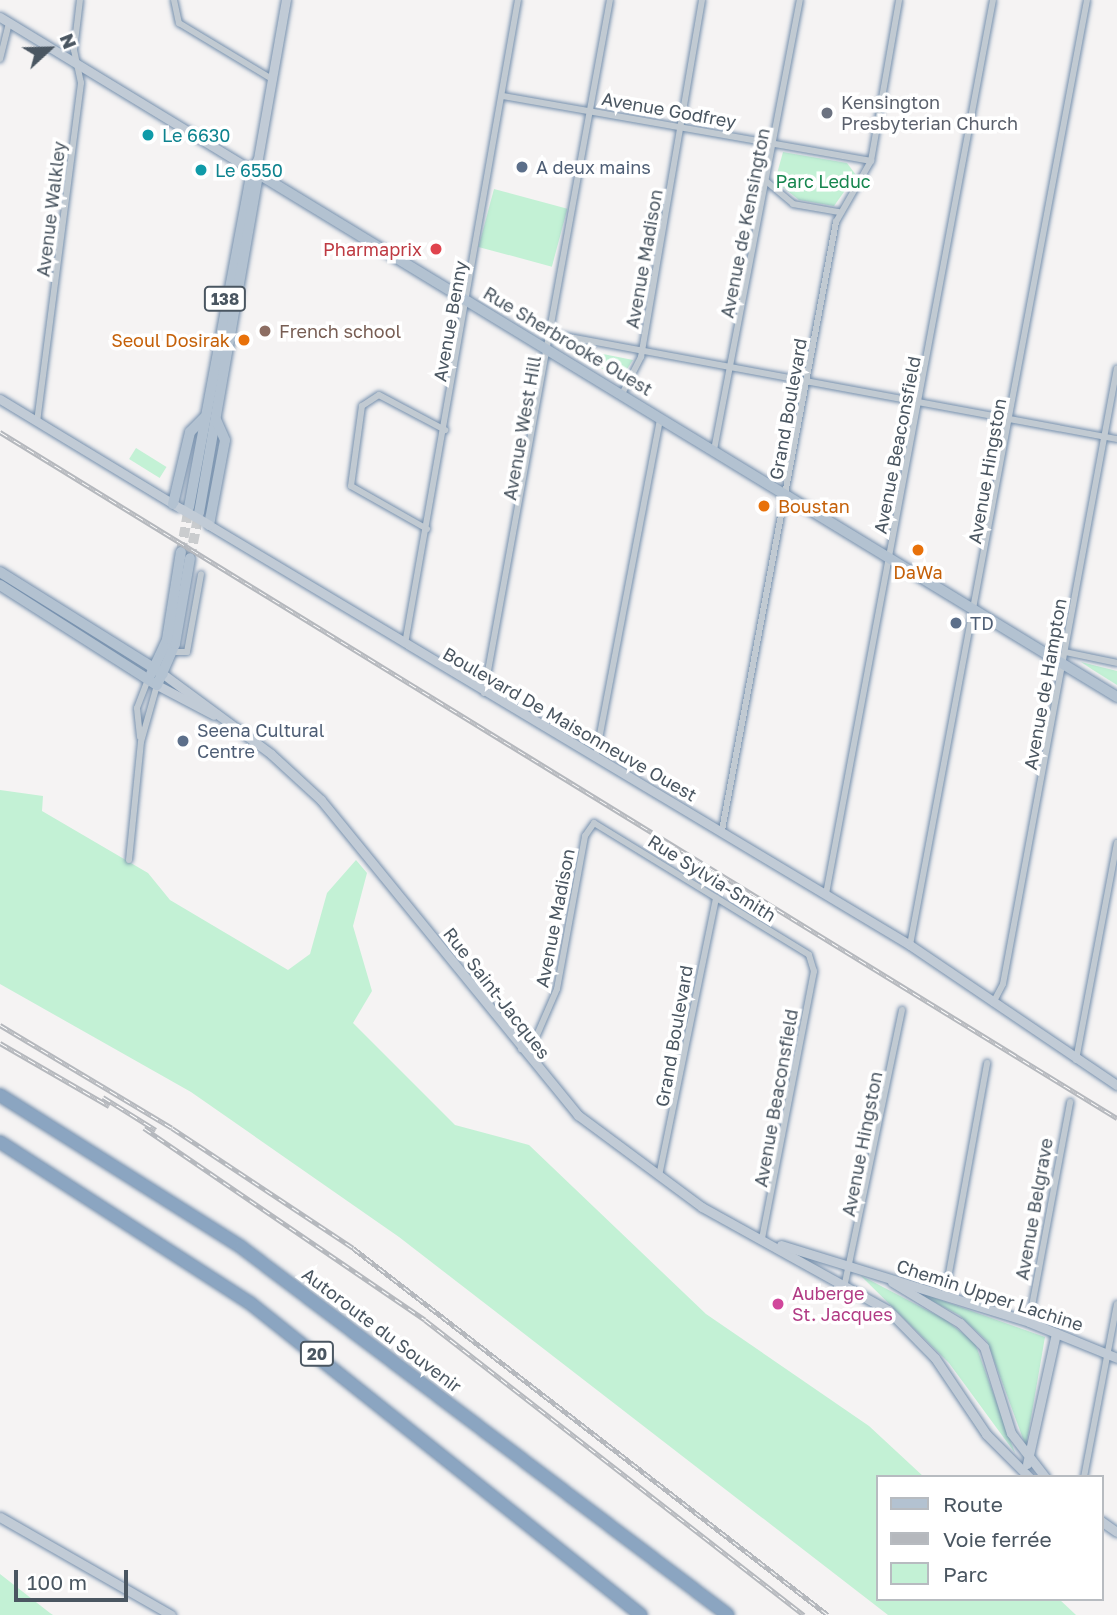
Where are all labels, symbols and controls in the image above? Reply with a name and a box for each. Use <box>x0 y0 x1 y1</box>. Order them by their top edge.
north arrow <box>14 14 84 84</box>
text: N <box>56 30 82 52</box>
street label: Avenue Godfrey <box>600 88 738 132</box>
place label: Kensington Presbyterian Church <box>841 92 1018 134</box>
marker: Kensington Presbyterian Church <box>819 105 835 121</box>
place label: Le 6630 <box>162 124 230 146</box>
street label: Avenue de Kensington <box>716 126 774 320</box>
marker: Le 6630 <box>140 127 156 143</box>
street label: Avenue Walkley <box>32 140 70 278</box>
place label: A deux mains <box>536 156 651 178</box>
place label: Le 6550 <box>215 159 283 181</box>
marker: A deux mains <box>514 159 530 175</box>
marker: Le 6550 <box>193 162 209 178</box>
park label: Parc Leduc <box>775 170 871 192</box>
street label: Avenue Madison <box>621 188 667 330</box>
place label: Pharmaprix <box>323 238 422 260</box>
marker: Pharmaprix <box>428 241 444 257</box>
street label: Avenue Benny <box>429 259 471 383</box>
street label: Rue Sherbrooke Ouest <box>480 282 656 400</box>
road number: 138 <box>202 286 248 312</box>
place label: French school <box>279 320 401 342</box>
marker: French school <box>257 323 273 339</box>
place label: Seoul Dosirak <box>111 329 230 351</box>
marker: Seoul Dosirak <box>236 332 252 348</box>
street label: Grand Boulevard <box>765 337 811 481</box>
street label: Avenue West Hill <box>499 354 545 502</box>
street label: Avenue Beaconsfield <box>869 354 925 536</box>
street label: Avenue Hingston <box>964 397 1010 545</box>
place label: Boustan <box>778 495 850 517</box>
marker: Boustan <box>756 498 772 514</box>
marker: DaWa <box>910 542 926 558</box>
place label: DaWa <box>893 561 943 583</box>
street label: Avenue de Hampton <box>1019 596 1071 772</box>
place label: TD <box>970 612 994 634</box>
marker: TD <box>948 615 964 631</box>
street label: Boulevard De Maisonneuve Ouest <box>439 642 701 806</box>
place label: Seena Cultural Centre <box>197 720 325 762</box>
marker: Seena Cultural Centre <box>175 733 191 749</box>
street label: Rue Sylvia-Smith <box>644 830 780 926</box>
street label: Avenue Madison <box>531 847 579 989</box>
street label: Rue Saint-Jacques <box>439 923 555 1063</box>
street label: Grand Boulevard <box>651 964 697 1108</box>
street label: Avenue Beaconsfield <box>750 1007 802 1189</box>
street label: Avenue Hingston <box>837 1070 887 1218</box>
street label: Avenue Belgrave <box>1011 1136 1057 1282</box>
street label: Chemin Upper Lachine <box>894 1255 1086 1335</box>
street label: Autoroute du Souvenir <box>298 1263 466 1397</box>
place label: Auberge St. Jacques <box>792 1283 893 1326</box>
marker: Auberge St. Jacques <box>770 1296 786 1312</box>
road number: 20 <box>300 1342 334 1366</box>
legend <box>876 1475 1103 1601</box>
text: Route <box>943 1491 1003 1517</box>
text: Voie ferrée <box>943 1526 1052 1552</box>
scale bar <box>18 1556 131 1600</box>
text: Parc <box>943 1561 988 1587</box>
text: 100 m <box>27 1569 87 1595</box>

